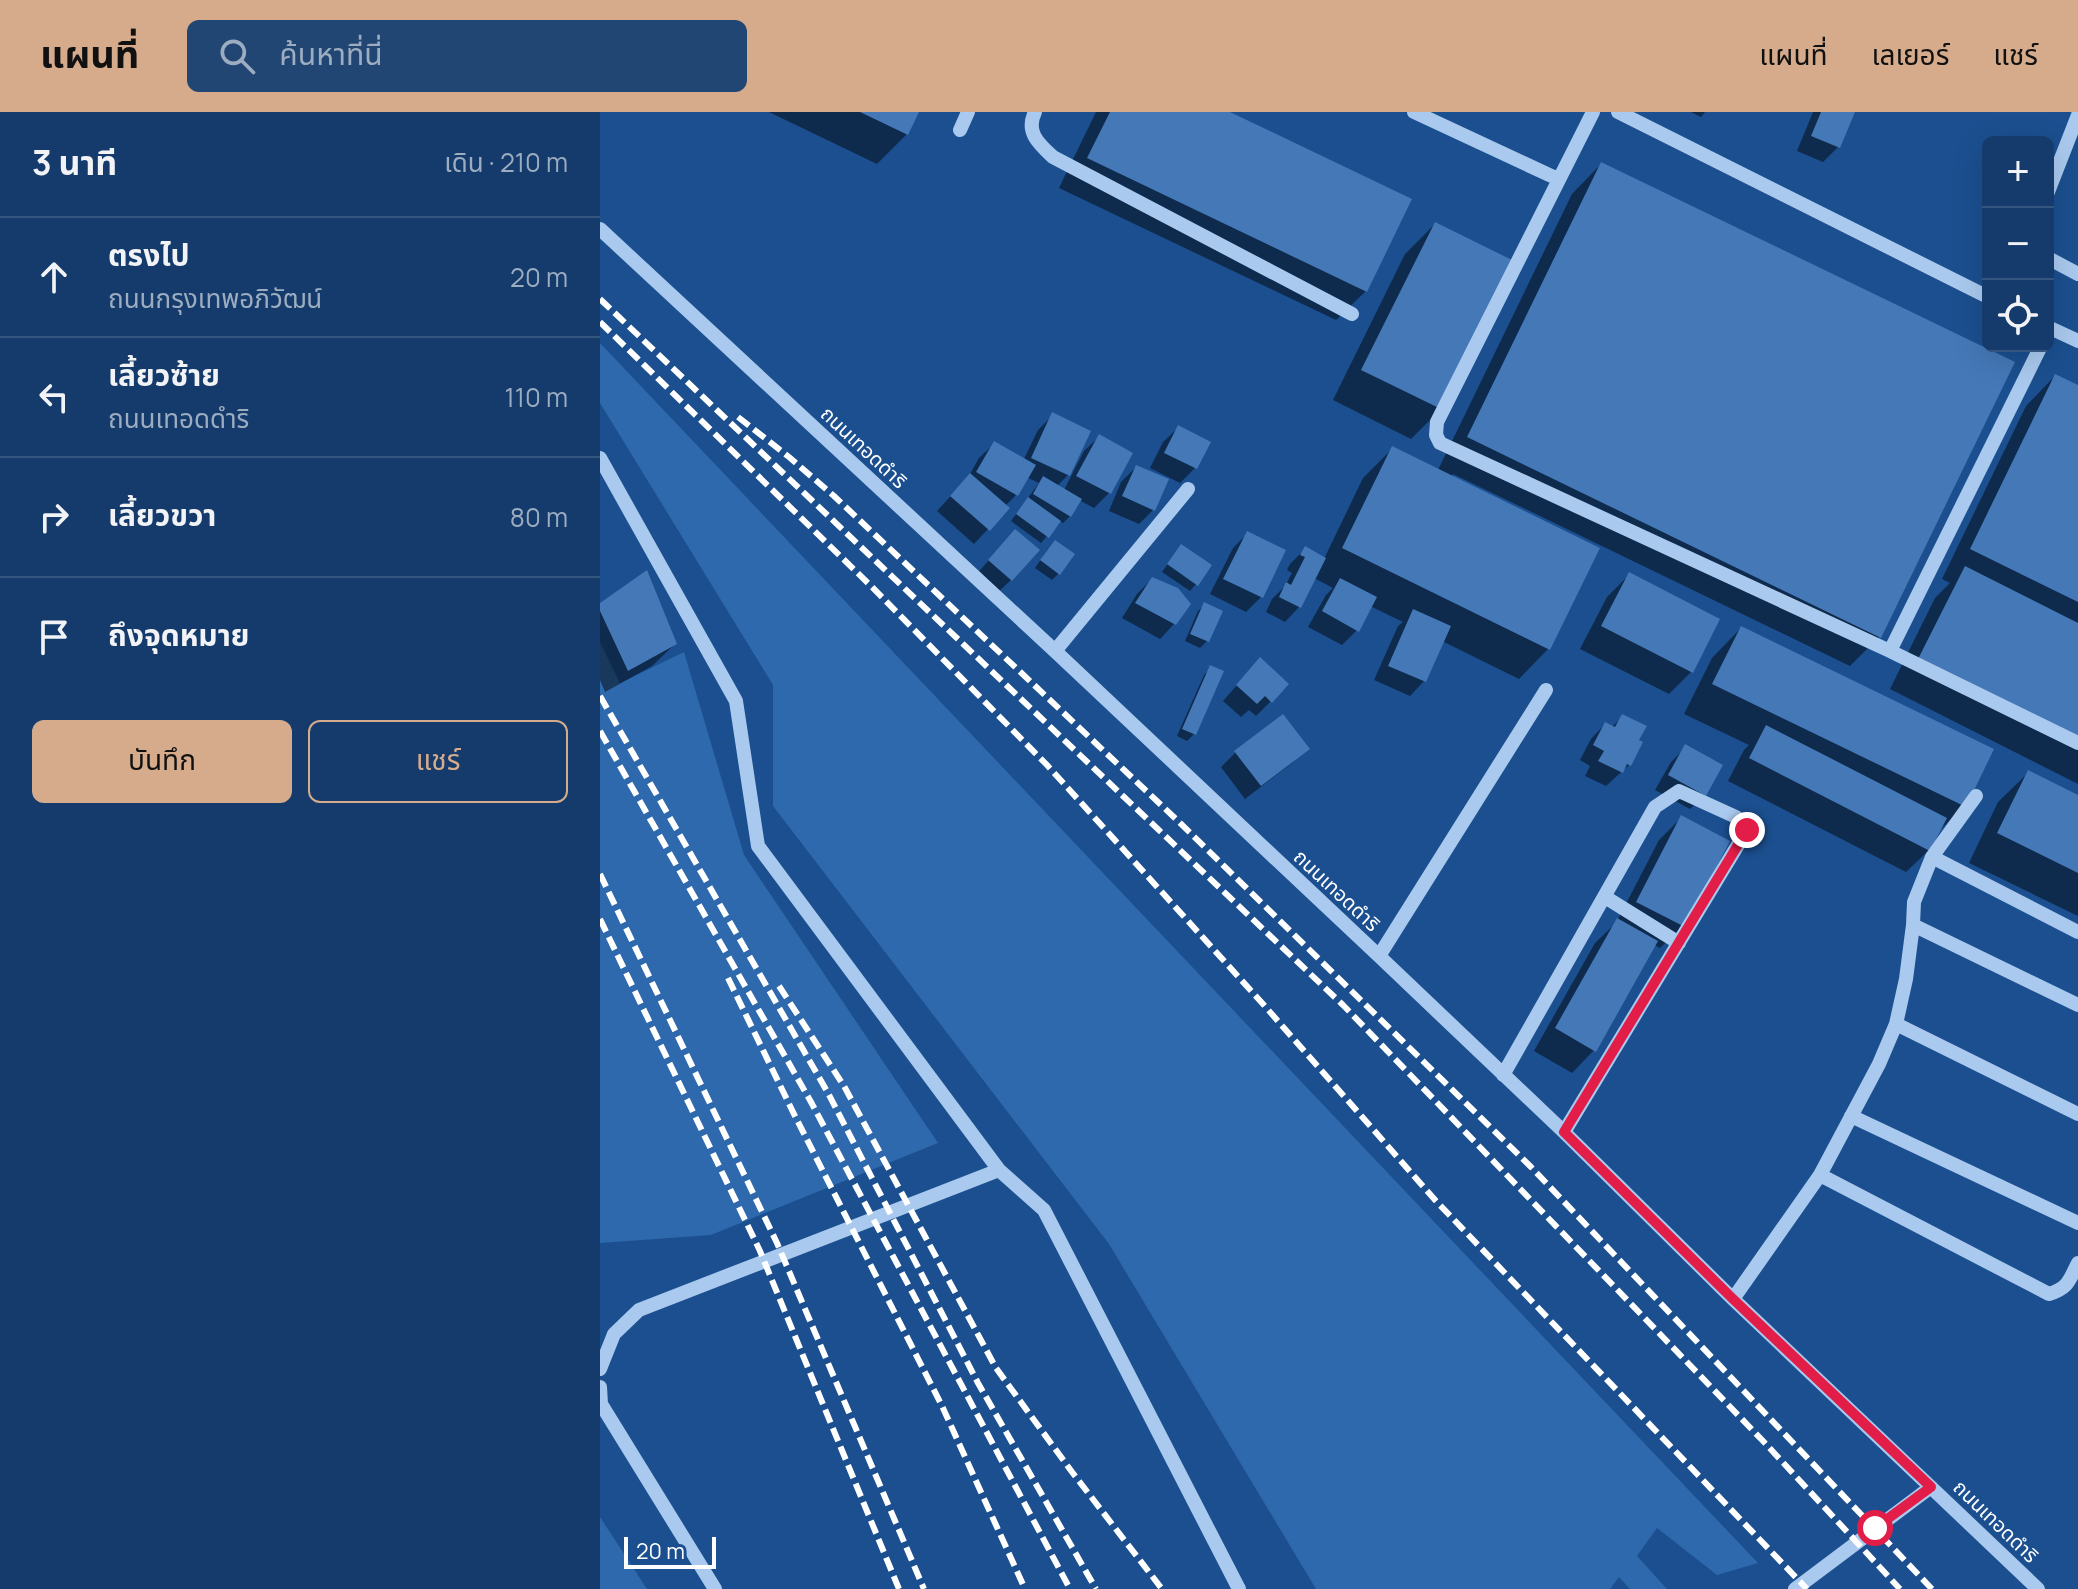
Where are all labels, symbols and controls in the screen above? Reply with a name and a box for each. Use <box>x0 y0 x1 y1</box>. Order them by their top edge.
search box <box>187 20 747 92</box>
text: แผนที่ <box>40 27 139 79</box>
text: ค้นหาที่นี่ <box>279 33 383 74</box>
icon: search <box>215 34 259 78</box>
text: แผนที่ <box>1759 35 1828 73</box>
text: เลเยอร์ <box>1872 35 1949 73</box>
text: แชร์ <box>1993 35 2038 73</box>
map controls <box>1982 136 2054 352</box>
button: + <box>1982 136 2054 208</box>
text: 3 นาที <box>32 139 117 185</box>
text: เดิน · 210 m <box>444 144 568 180</box>
button: − <box>1982 208 2054 280</box>
text: ตรงไป <box>108 234 190 275</box>
icon: ahead <box>32 255 76 299</box>
text: 20 m <box>510 259 568 295</box>
text: ถนนกรุงเทพอภิวัฒน์ <box>108 280 322 316</box>
button: locate <box>1982 280 2054 352</box>
text: เลี้ยวซ้าย <box>108 354 220 395</box>
icon: left <box>32 375 76 419</box>
text: 110 m <box>505 379 568 415</box>
text: ถนนเทอดดำริ <box>108 400 249 436</box>
street label: ถนนเทอดดำริ <box>815 400 913 494</box>
text: เลี้ยวขวา <box>108 494 216 535</box>
icon: right <box>32 495 76 539</box>
text: 80 m <box>510 499 568 535</box>
text: ถึงจุดหมาย <box>108 614 249 655</box>
icon: arrive <box>32 615 76 659</box>
button: บันทึก <box>32 720 292 803</box>
button: แชร์ <box>308 720 568 803</box>
route end <box>1729 812 1765 848</box>
street label: ถนนเทอดดำริ <box>1288 843 1386 937</box>
street label: ถนนเทอดดำริ <box>1948 1474 2044 1568</box>
route start <box>1857 1510 1893 1546</box>
scale bar <box>624 1533 716 1569</box>
text: 20 m <box>636 1536 685 1566</box>

